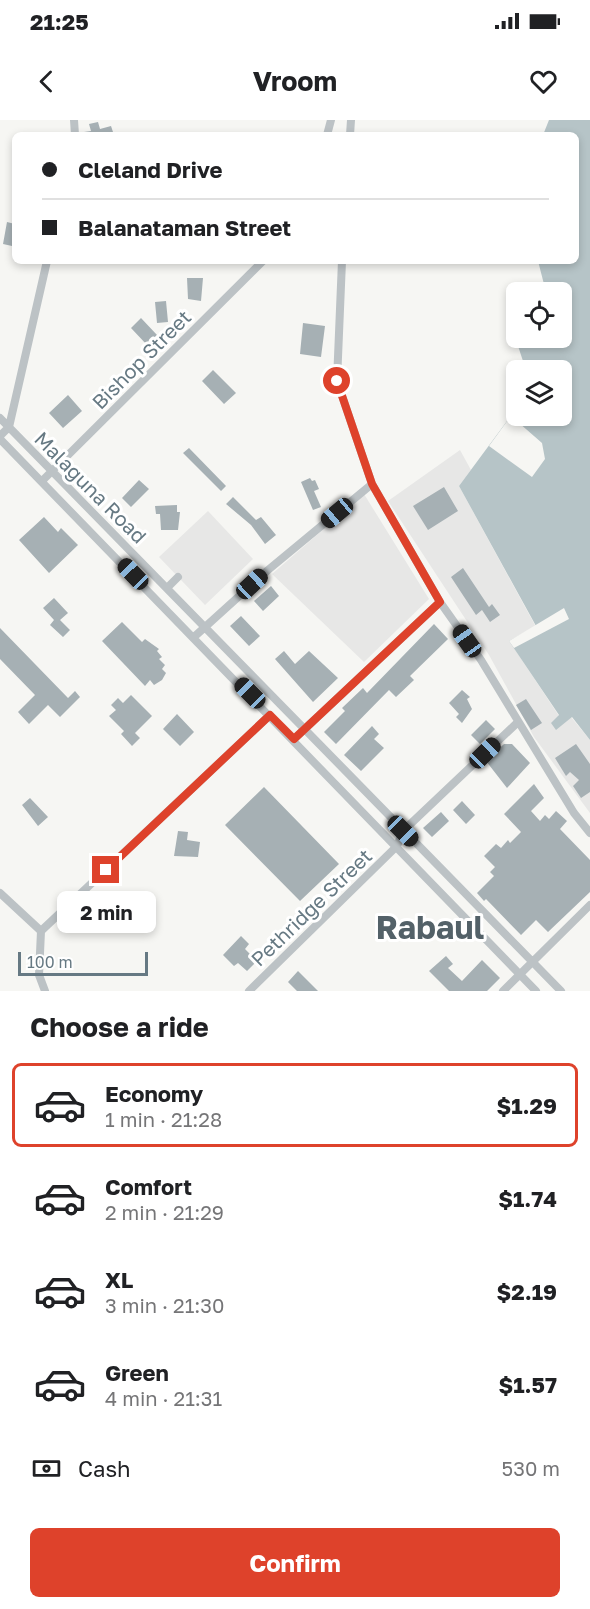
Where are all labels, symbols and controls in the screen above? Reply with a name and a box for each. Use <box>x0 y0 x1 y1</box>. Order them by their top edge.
text: 21:25 <box>30 8 89 35</box>
icon: back <box>30 65 63 98</box>
text: Vroom <box>253 65 337 97</box>
icon: heart <box>527 65 560 98</box>
text: Cleland Drive <box>78 156 222 183</box>
text: Balanataman Street <box>78 214 291 241</box>
map controls <box>506 282 572 426</box>
button: locate <box>506 282 572 348</box>
street label: Bishop Street <box>86 304 196 414</box>
button: layers <box>506 360 572 426</box>
route start <box>323 367 350 394</box>
street label: Malaguna Road <box>30 426 152 548</box>
car <box>317 495 357 531</box>
car <box>114 555 152 593</box>
car <box>233 565 271 603</box>
car <box>449 621 485 661</box>
car <box>231 674 269 712</box>
car <box>466 734 504 772</box>
car <box>384 812 422 850</box>
street label: Pethridge Street <box>246 843 376 971</box>
route end <box>92 856 119 883</box>
callout: 2 min <box>57 891 156 933</box>
text: 2 min <box>80 900 133 924</box>
district label: Rabaul <box>376 908 484 946</box>
scale bar <box>18 949 148 977</box>
text: 100 m <box>27 952 73 972</box>
text: Choose a ride <box>30 1011 209 1043</box>
icon: car <box>33 1078 87 1132</box>
text: Economy <box>105 1080 203 1107</box>
text: $1.29 <box>496 1092 557 1119</box>
text: 1 min · 21:28 <box>105 1107 222 1131</box>
icon: car <box>33 1171 87 1225</box>
text: Comfort <box>105 1173 192 1200</box>
text: $1.74 <box>498 1185 557 1212</box>
text: 2 min · 21:29 <box>105 1200 224 1224</box>
icon: car <box>33 1264 87 1318</box>
text: XL <box>105 1266 133 1293</box>
text: $2.19 <box>496 1278 557 1305</box>
text: 3 min · 21:30 <box>105 1293 224 1317</box>
icon: car <box>33 1357 87 1411</box>
text: Green <box>105 1359 169 1386</box>
text: $1.57 <box>498 1371 557 1398</box>
text: 4 min · 21:31 <box>105 1386 222 1410</box>
icon: cash <box>30 1452 63 1485</box>
text: Cash <box>78 1455 131 1482</box>
text: 530 m <box>502 1456 560 1480</box>
button: Confirm <box>30 1528 560 1597</box>

